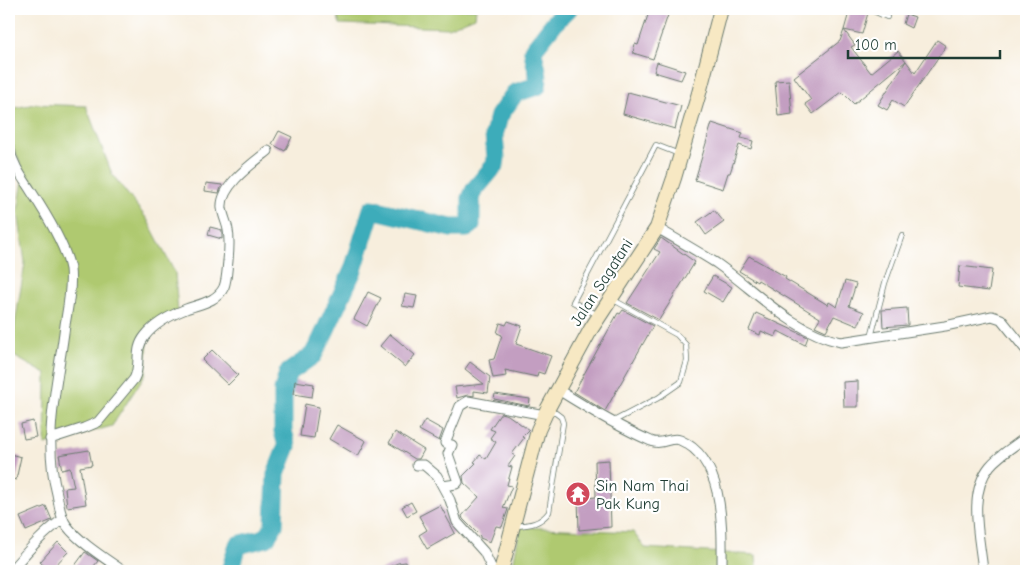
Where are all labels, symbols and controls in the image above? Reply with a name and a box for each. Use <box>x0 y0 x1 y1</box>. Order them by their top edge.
scale bar <box>848 28 1000 60</box>
text: 100 m <box>855 36 897 54</box>
street label: Jalan Sagatani <box>567 236 637 329</box>
place label: Sin Nam Thai Pak Kung <box>596 477 689 513</box>
temple icon: Sin Nam Thai Pak Kung <box>565 481 591 507</box>

